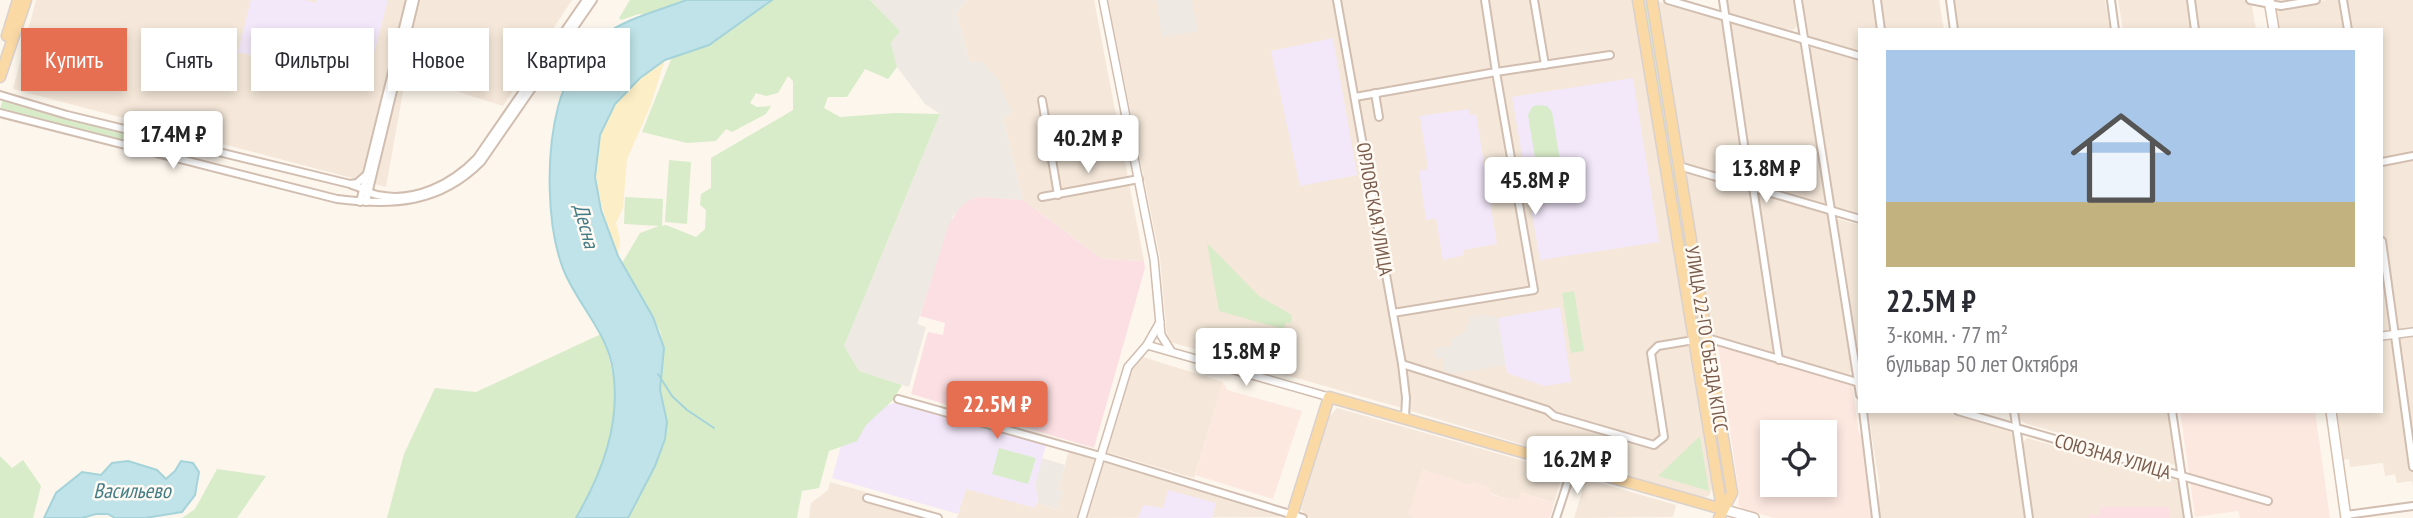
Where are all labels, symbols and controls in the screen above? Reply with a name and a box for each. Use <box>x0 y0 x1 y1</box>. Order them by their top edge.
chip: Купить <box>21 28 127 91</box>
chip: Снять <box>141 28 237 91</box>
chip: Фильтры <box>251 28 374 91</box>
chip: Новое <box>388 28 489 91</box>
chip: Квартира <box>503 28 630 91</box>
icon: home <box>2058 95 2184 221</box>
pin: 17.4M ₽ <box>108 111 238 171</box>
pin: 40.2M ₽ <box>1023 116 1153 175</box>
text: 17.4M ₽ <box>140 119 206 148</box>
text: 40.2M ₽ <box>1054 123 1122 152</box>
street label: ОРЛОВСКАЯ УЛИЦА <box>1351 141 1399 277</box>
pin: 13.8M ₽ <box>1701 146 1831 205</box>
text: 13.8M ₽ <box>1732 153 1800 182</box>
pin: 45.8M ₽ <box>1470 158 1600 217</box>
text: 45.8M ₽ <box>1501 165 1569 194</box>
water label: Десна <box>567 200 606 252</box>
street label: УЛИЦА 22-ГО СЪЕЗДА КПСС <box>1680 244 1734 434</box>
text: 22.5M ₽ <box>1886 281 1976 320</box>
text: 3-комн. · 77 m² <box>1886 320 2008 349</box>
pin: 15.8M ₽ <box>1181 328 1311 388</box>
text: 15.8M ₽ <box>1212 336 1280 365</box>
text: бульвар 50 лет Октября <box>1886 349 2078 378</box>
pin: 22.5M ₽ <box>932 382 1062 441</box>
text: 22.5M ₽ <box>963 389 1031 418</box>
map controls <box>1760 420 1837 497</box>
button: locate <box>1760 420 1837 497</box>
street label: СОЮЗНАЯ УЛИЦА <box>2052 428 2174 484</box>
pin: 16.2M ₽ <box>1512 436 1642 496</box>
text: 16.2M ₽ <box>1543 444 1611 473</box>
water label: Васильево <box>93 477 173 504</box>

